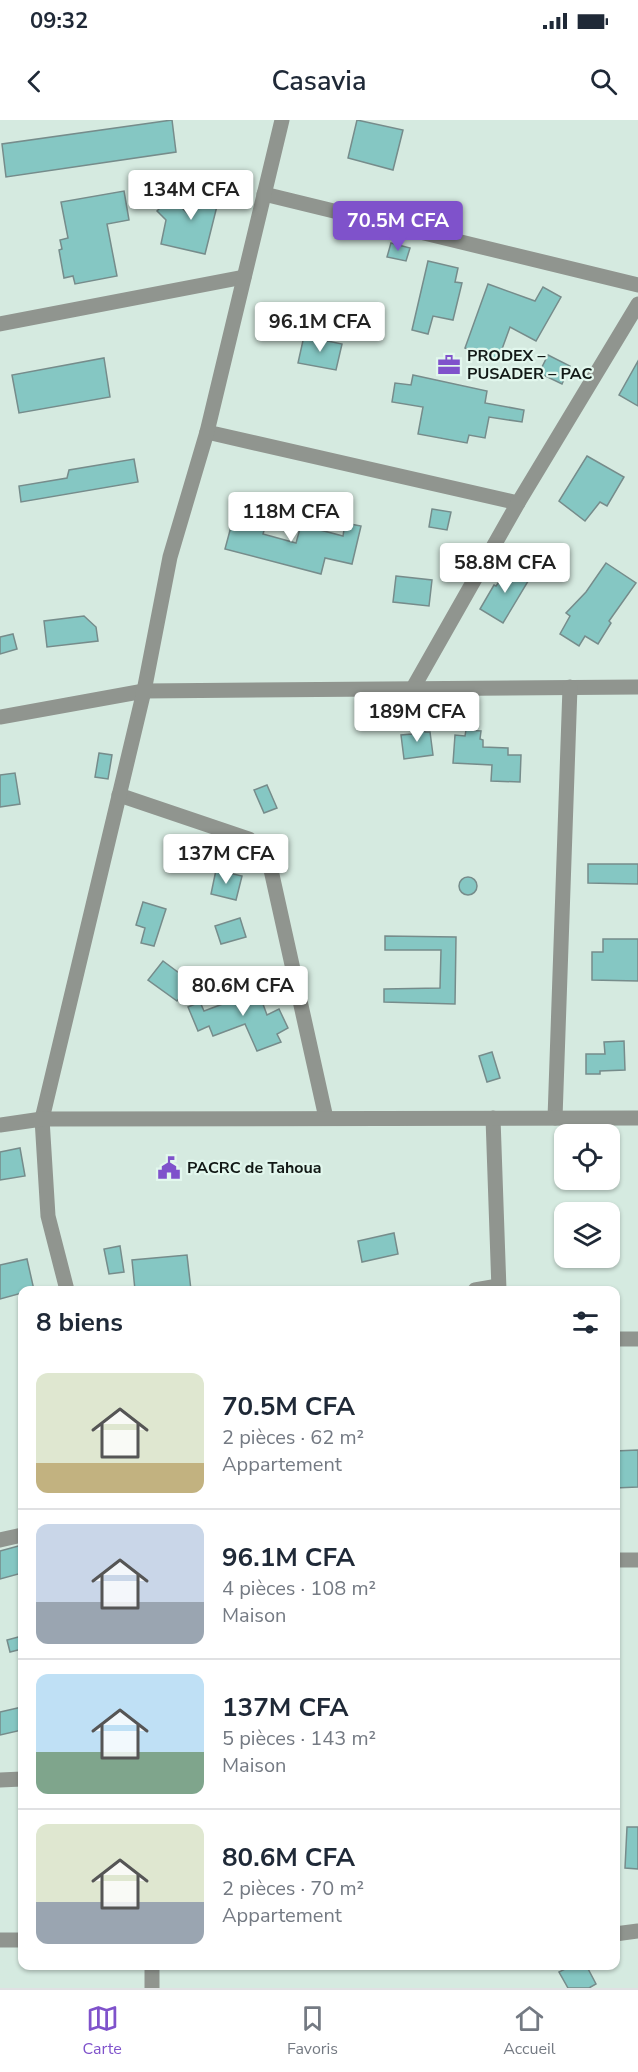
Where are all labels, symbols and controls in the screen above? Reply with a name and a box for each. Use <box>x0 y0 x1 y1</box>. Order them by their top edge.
text: 09:32 <box>30 6 88 36</box>
text: Casavia <box>272 63 366 100</box>
icon: back <box>18 65 51 98</box>
icon: search <box>587 65 620 98</box>
pin: 134M CFA <box>129 170 253 221</box>
text: 134M CFA <box>142 176 240 203</box>
pin: 70.5M CFA <box>329 201 467 252</box>
text: 70.5M CFA <box>347 207 449 234</box>
pin: 96.1M CFA <box>251 302 389 353</box>
text: 96.1M CFA <box>269 308 371 335</box>
place label: PRODEX – PUSADER – PAC <box>467 345 592 385</box>
office icon: PRODEX – PUSADER – PAC <box>436 352 462 378</box>
pin: 118M CFA <box>229 492 353 543</box>
text: 118M CFA <box>242 498 340 525</box>
pin: 58.8M CFA <box>436 543 574 594</box>
text: 58.8M CFA <box>454 549 556 576</box>
pin: 189M CFA <box>355 692 479 743</box>
text: 189M CFA <box>368 698 466 725</box>
pin: 137M CFA <box>164 834 288 885</box>
text: 137M CFA <box>177 840 275 867</box>
pin: 80.6M CFA <box>174 966 312 1017</box>
text: 80.6M CFA <box>192 972 294 999</box>
map controls <box>554 1124 620 1268</box>
button: locate <box>554 1124 620 1190</box>
public building icon: PACRC de Tahoua <box>156 1155 182 1181</box>
place label: PACRC de Tahoua <box>187 1157 322 1179</box>
button: layers <box>554 1202 620 1268</box>
text: 8 biens <box>36 1305 123 1340</box>
icon: filters <box>569 1306 602 1339</box>
text: 70.5M CFA <box>222 1389 355 1424</box>
icon: home <box>84 1397 156 1469</box>
text: 2 pièces · 62 m² <box>222 1424 364 1451</box>
text: Appartement <box>222 1451 342 1478</box>
text: 96.1M CFA <box>222 1540 355 1575</box>
icon: home <box>84 1548 156 1620</box>
text: 4 pièces · 108 m² <box>222 1575 376 1602</box>
text: Maison <box>222 1602 286 1629</box>
text: 137M CFA <box>222 1690 349 1725</box>
icon: home <box>84 1698 156 1770</box>
text: 5 pièces · 143 m² <box>222 1725 376 1752</box>
text: Maison <box>222 1752 286 1779</box>
text: 80.6M CFA <box>222 1840 355 1875</box>
icon: home <box>84 1848 156 1920</box>
text: 2 pièces · 70 m² <box>222 1875 364 1902</box>
text: Appartement <box>222 1902 342 1929</box>
tab: Carte <box>83 2002 122 2060</box>
tab: Favoris <box>287 2002 338 2060</box>
tab: Accueil <box>503 2002 555 2060</box>

